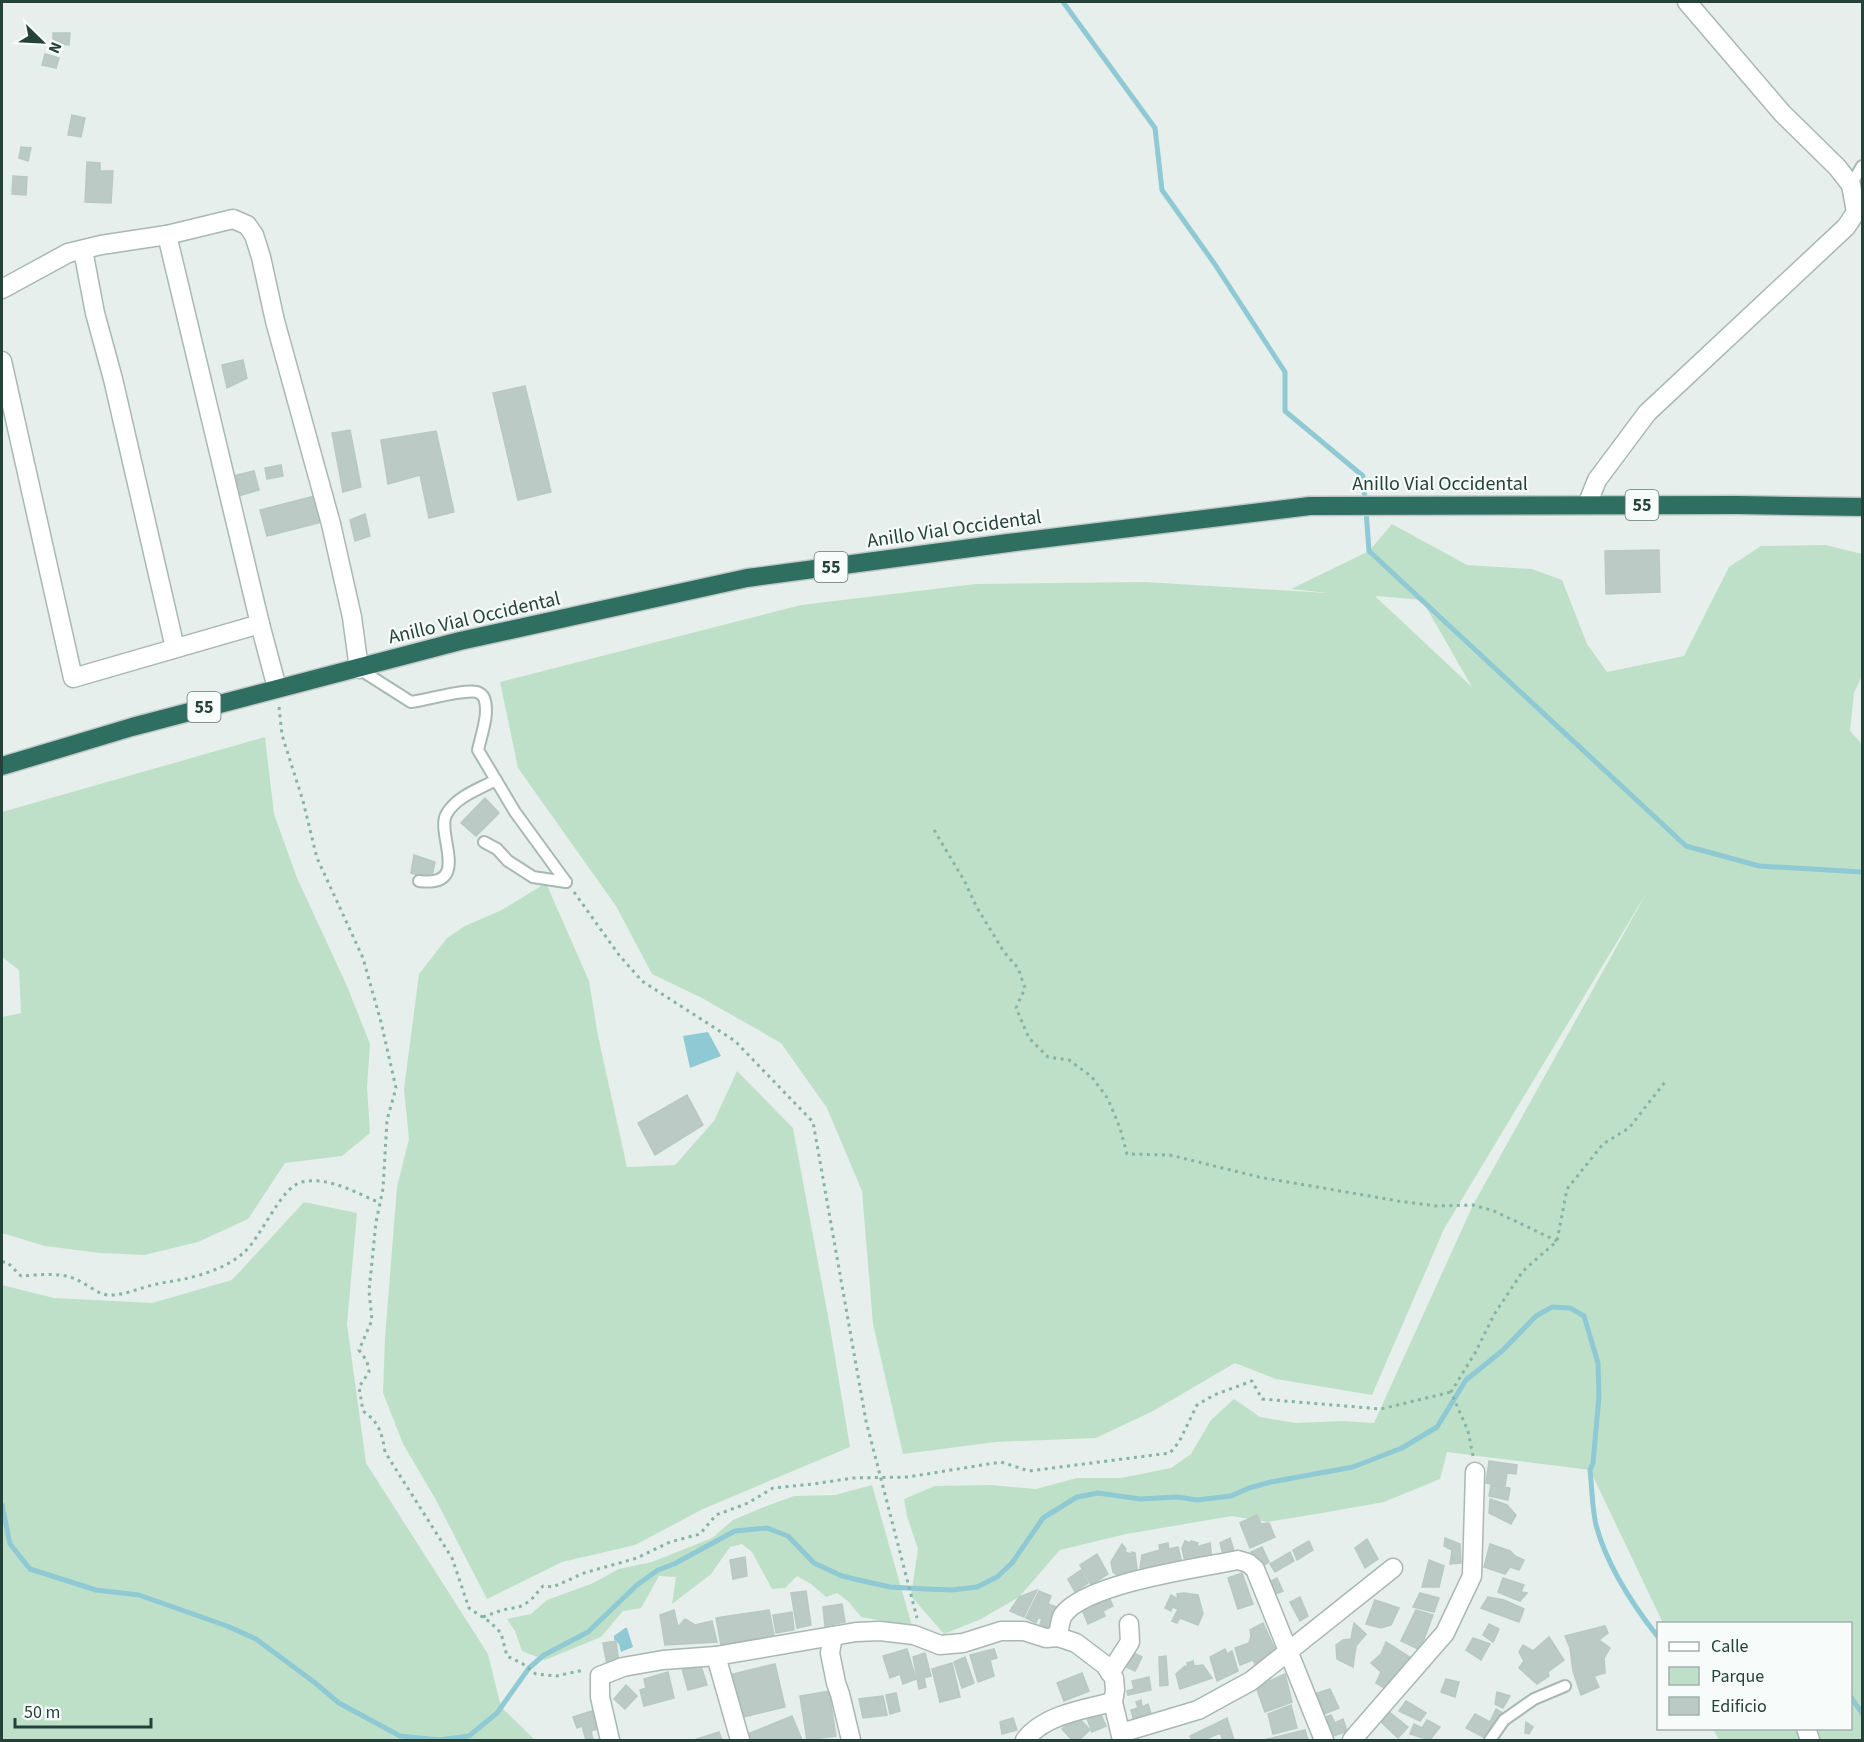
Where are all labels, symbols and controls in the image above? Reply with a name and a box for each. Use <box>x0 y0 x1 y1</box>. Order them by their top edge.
north arrow <box>12 12 72 72</box>
text: N <box>43 38 67 57</box>
street label: Anillo Vial Occidental <box>1352 470 1528 498</box>
road number: 55 <box>1626 490 1658 520</box>
street label: Anillo Vial Occidental <box>865 503 1043 555</box>
road number: 55 <box>814 552 848 582</box>
street label: Anillo Vial Occidental <box>385 585 563 651</box>
road number: 55 <box>188 692 220 722</box>
legend <box>1657 1622 1852 1730</box>
text: Calle <box>1711 1634 1749 1659</box>
text: Parque <box>1711 1664 1764 1689</box>
scale bar <box>15 1691 152 1729</box>
text: Edificio <box>1711 1694 1767 1719</box>
text: 50 m <box>24 1700 60 1725</box>

